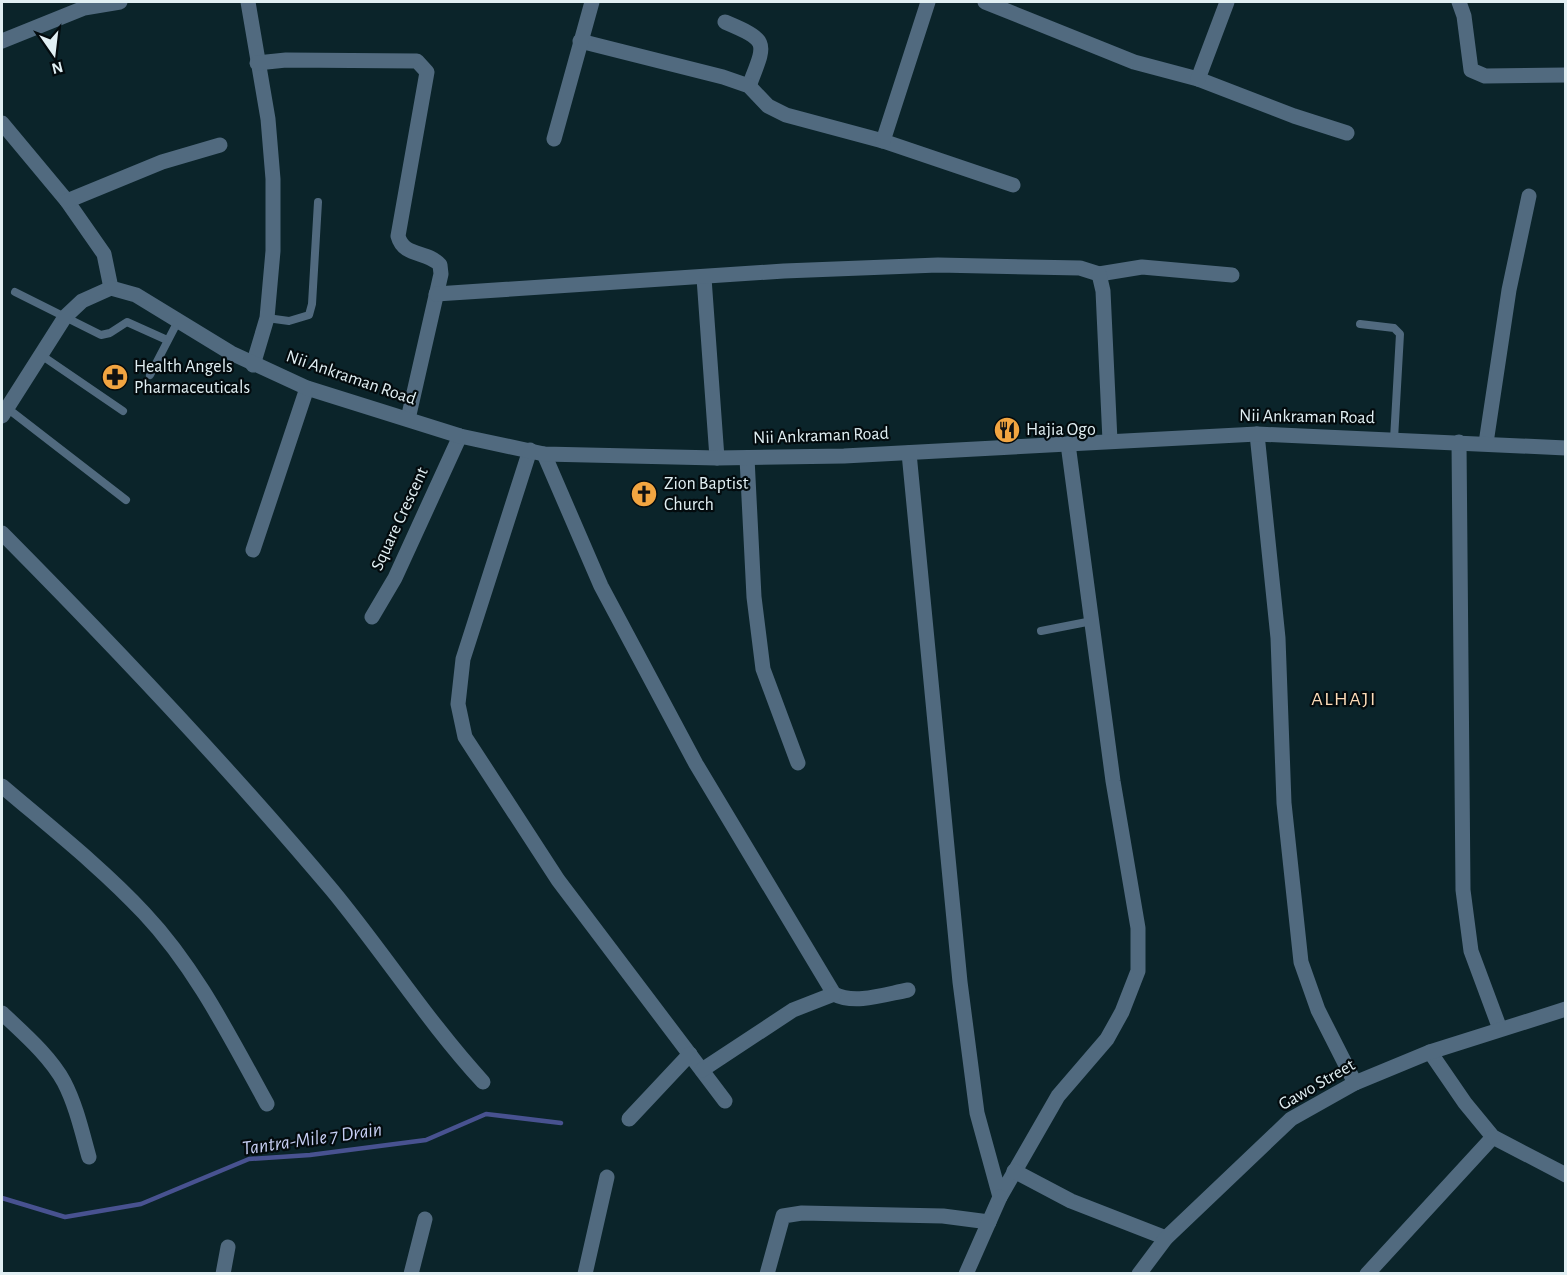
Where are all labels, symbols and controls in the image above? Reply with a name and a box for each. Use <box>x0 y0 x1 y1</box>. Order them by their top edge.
north arrow <box>24 24 84 84</box>
text: N <box>50 58 65 77</box>
street label: Nii Ankraman Road <box>284 347 418 409</box>
place label: Health Angels Pharmaceuticals <box>134 358 250 397</box>
pharmacy icon: Health Angels Pharmaceuticals <box>100 362 130 392</box>
street label: Nii Ankraman Road <box>1239 407 1375 427</box>
restaurant icon: Hajia Ogo <box>992 415 1022 445</box>
place label: Hajia Ogo <box>1026 421 1096 439</box>
street label: Nii Ankraman Road <box>753 425 889 447</box>
street label: Square Crescent <box>368 464 432 573</box>
place label: Zion Baptist Church <box>664 475 749 514</box>
church icon: Zion Baptist Church <box>629 479 659 509</box>
district label: ALHAJI <box>1311 689 1377 709</box>
street label: Gawo Street <box>1276 1056 1358 1114</box>
water label: Tantra-Mile 7 Drain <box>241 1119 383 1159</box>

